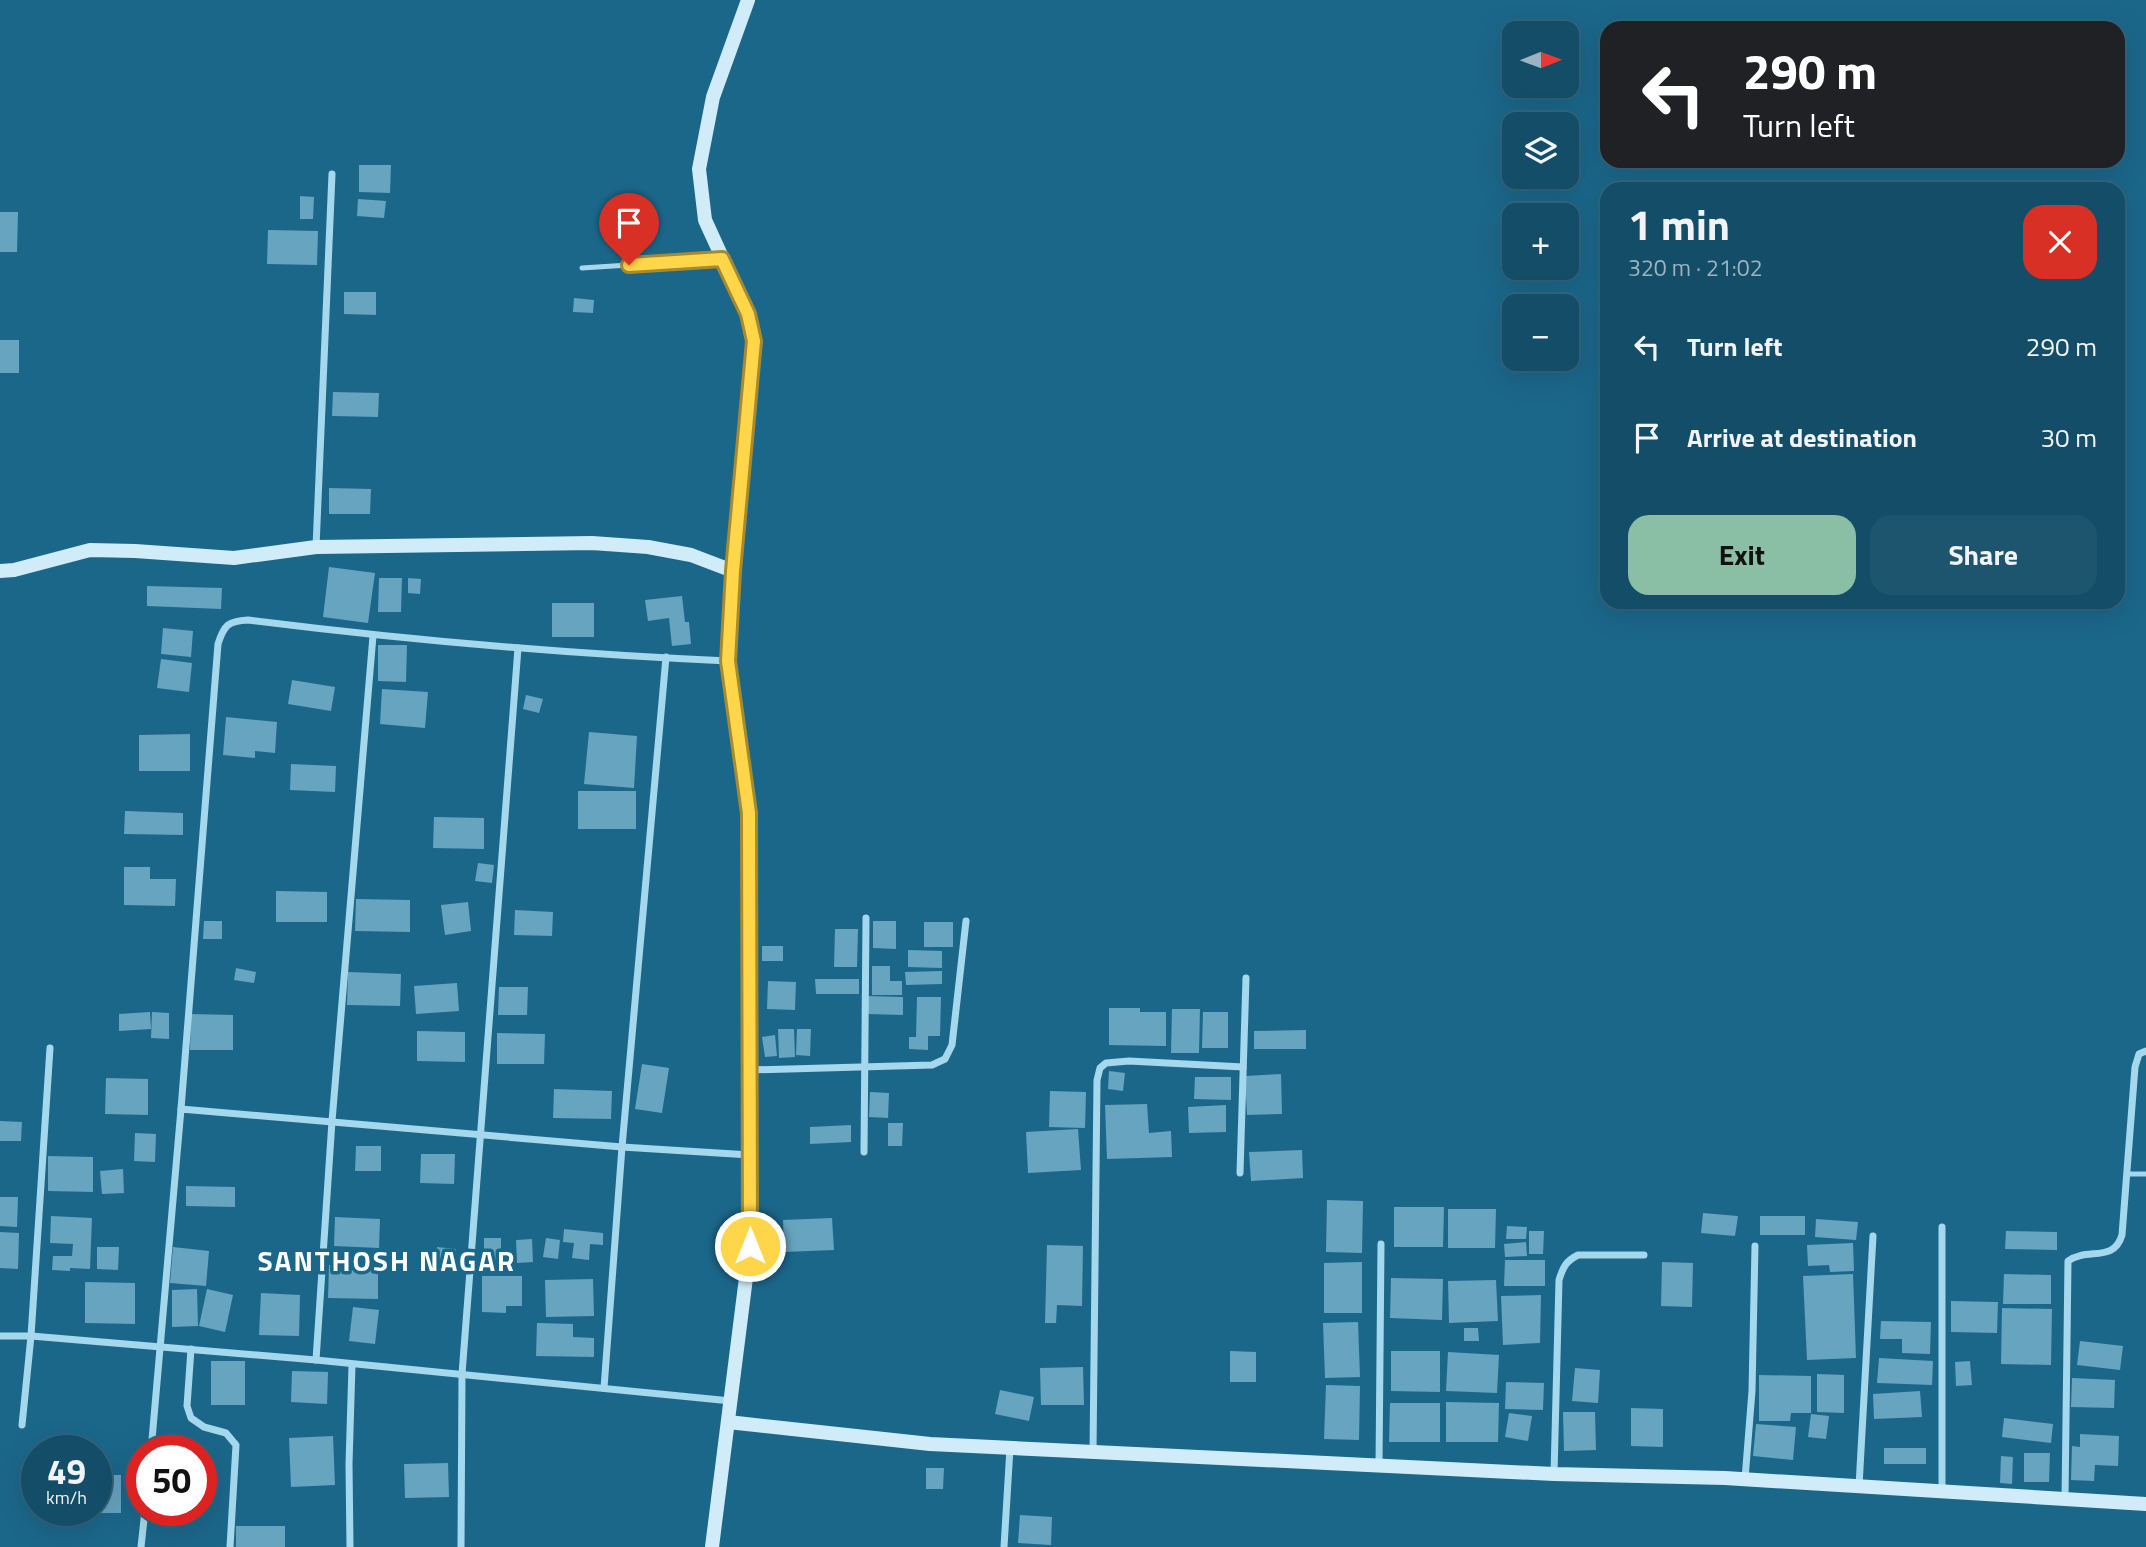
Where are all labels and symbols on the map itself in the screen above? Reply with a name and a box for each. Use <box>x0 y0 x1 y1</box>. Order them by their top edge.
north arrow <box>1502 21 1578 98</box>
pin <box>599 193 659 265</box>
position arrow <box>713 1209 787 1283</box>
district label: SANTHOSH NAGAR <box>258 1239 516 1282</box>
speed limit sign: 50 <box>126 1435 217 1526</box>

